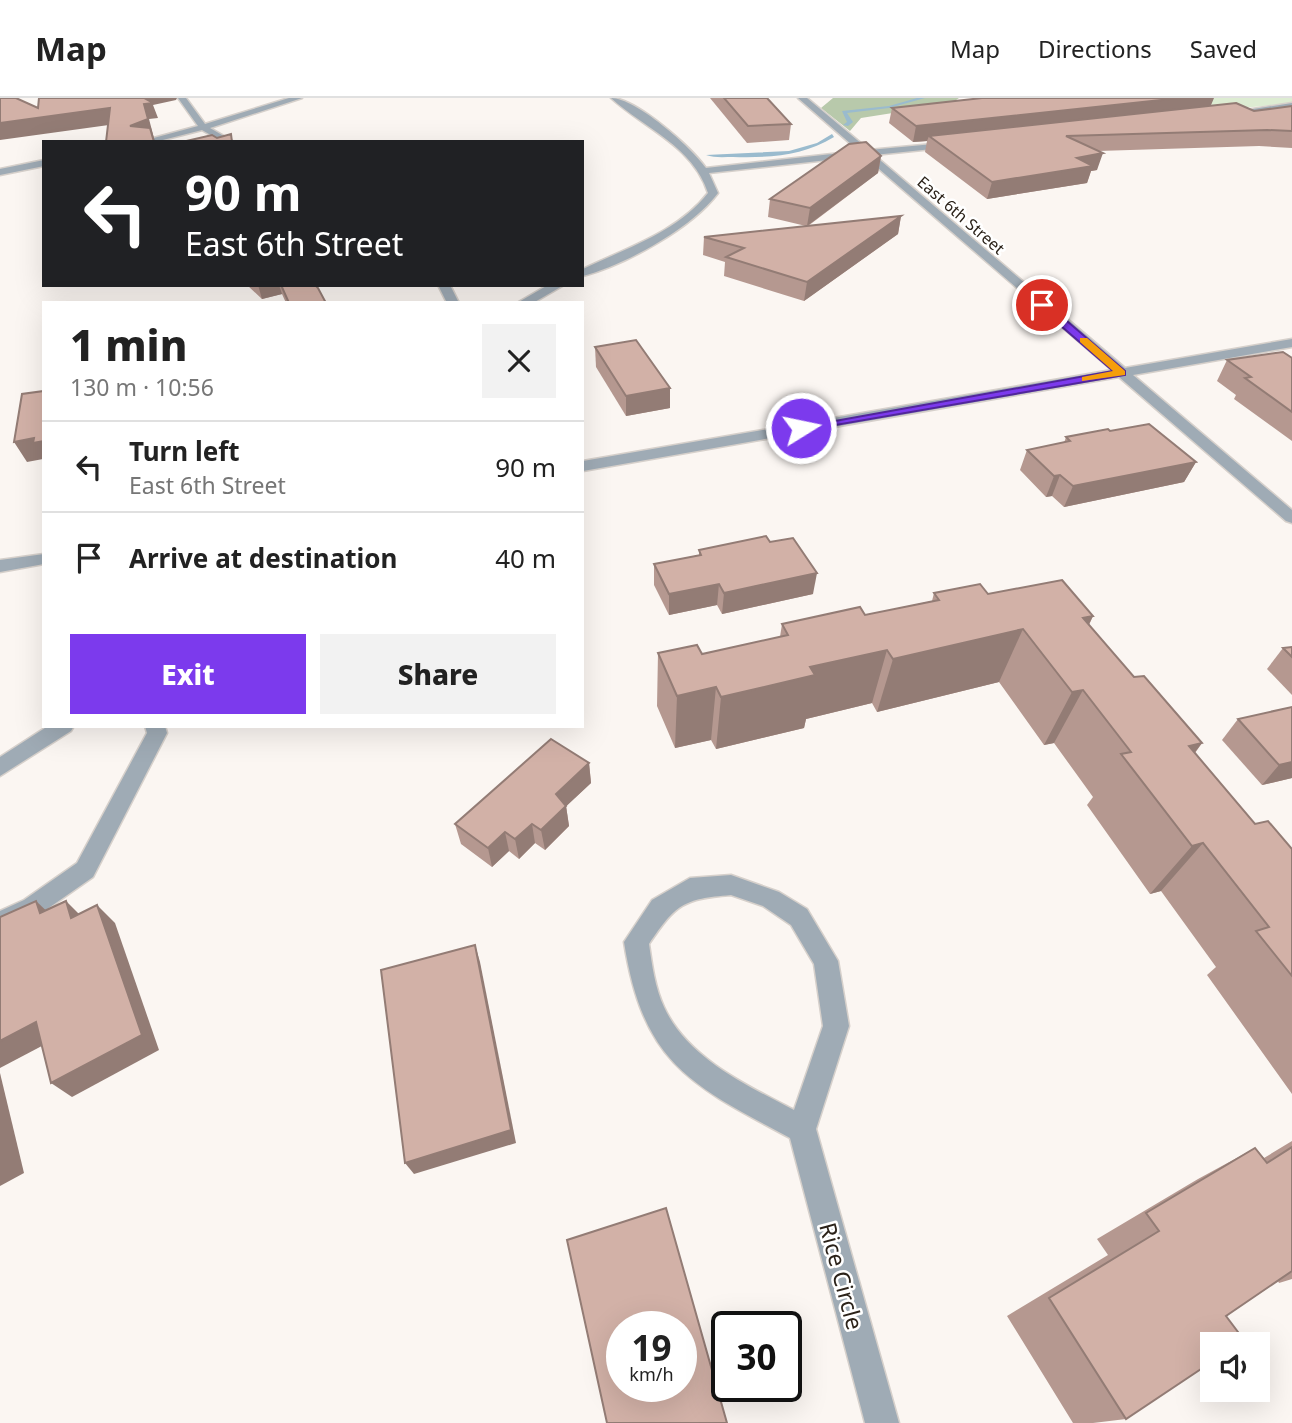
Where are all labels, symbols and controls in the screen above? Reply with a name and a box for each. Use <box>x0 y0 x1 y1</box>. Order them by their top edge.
text: Map <box>35 26 107 71</box>
text: Map <box>950 32 1000 65</box>
text: Directions <box>1038 32 1152 65</box>
text: Saved <box>1190 32 1257 65</box>
text: 90 m <box>185 159 302 225</box>
icon: left <box>70 168 161 259</box>
street label: East 6th Street <box>913 171 1010 259</box>
text: East 6th Street <box>185 222 403 265</box>
pin <box>1012 275 1072 335</box>
icon: arrive <box>1023 286 1061 324</box>
text: 1 min <box>70 316 187 373</box>
button: close <box>482 324 556 398</box>
text: 130 m · 10:56 <box>70 371 214 403</box>
position arrow <box>764 391 838 465</box>
text: Turn left <box>129 433 240 469</box>
icon: left <box>70 448 108 486</box>
text: 90 m <box>495 449 556 485</box>
text: East 6th Street <box>129 469 286 501</box>
icon: arrive <box>70 539 108 577</box>
text: Arrive at destination <box>129 540 398 576</box>
text: 40 m <box>495 540 556 576</box>
button: Exit <box>70 634 306 714</box>
button: Share <box>320 634 556 714</box>
street label: Rice Circle <box>812 1219 872 1333</box>
speed limit sign: 30 <box>711 1311 802 1402</box>
text: 19 <box>631 1324 672 1371</box>
map controls <box>1200 1332 1270 1402</box>
button: sound <box>1200 1332 1270 1402</box>
text: km/h <box>629 1362 674 1386</box>

